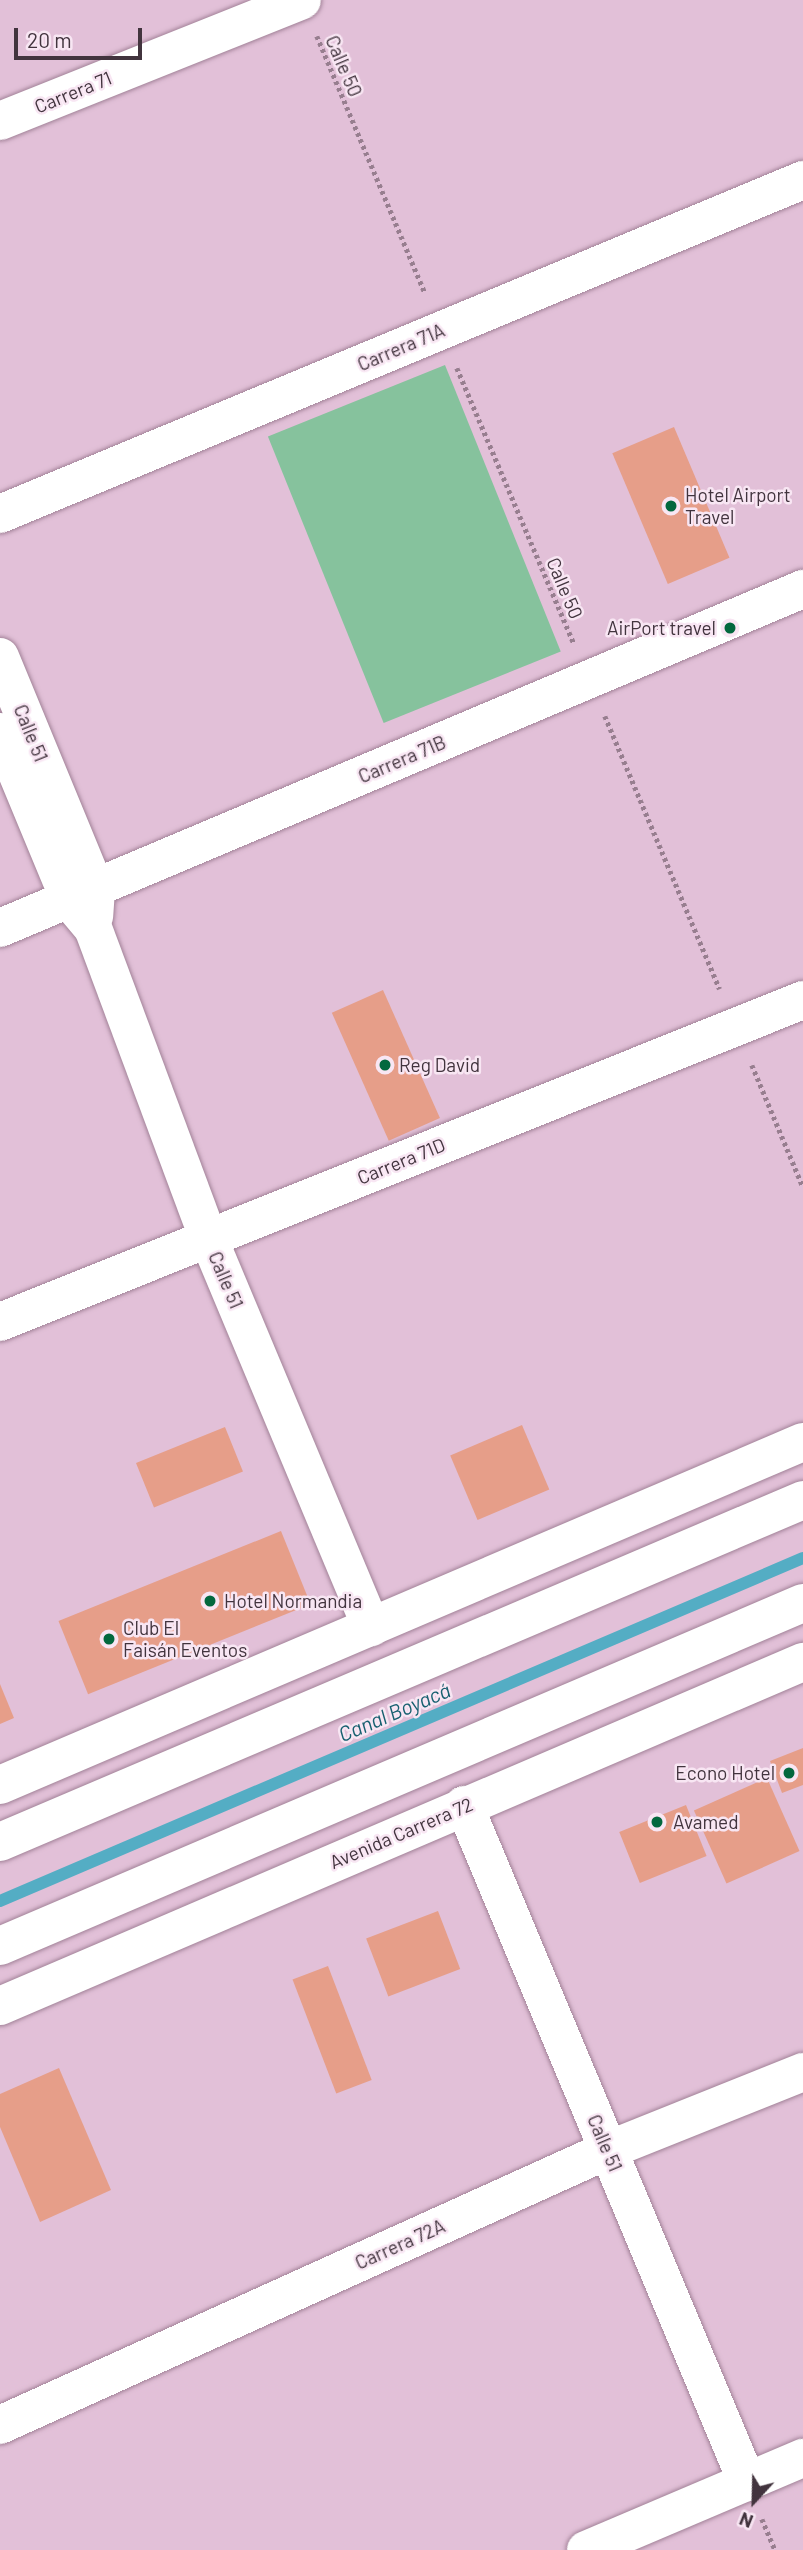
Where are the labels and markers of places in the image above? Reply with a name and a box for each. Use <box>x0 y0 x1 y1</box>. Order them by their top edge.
place label: Hotel Airport Travel <box>685 484 791 528</box>
marker: Hotel Airport Travel <box>663 498 679 514</box>
place label: AirPort travel <box>607 617 716 639</box>
marker: AirPort travel <box>722 620 738 636</box>
place label: Reg David <box>399 1054 480 1076</box>
marker: Reg David <box>377 1057 393 1073</box>
place label: Hotel Normandia <box>224 1590 362 1612</box>
marker: Hotel Normandia <box>202 1593 218 1609</box>
place label: Club El Faisán Eventos <box>123 1617 247 1661</box>
marker: Club El Faisán Eventos <box>101 1631 117 1647</box>
place label: Econo Hotel <box>675 1762 775 1784</box>
marker: Econo Hotel <box>781 1765 797 1781</box>
place label: Avamed <box>673 1811 739 1833</box>
marker: Avamed <box>647 1812 667 1832</box>

